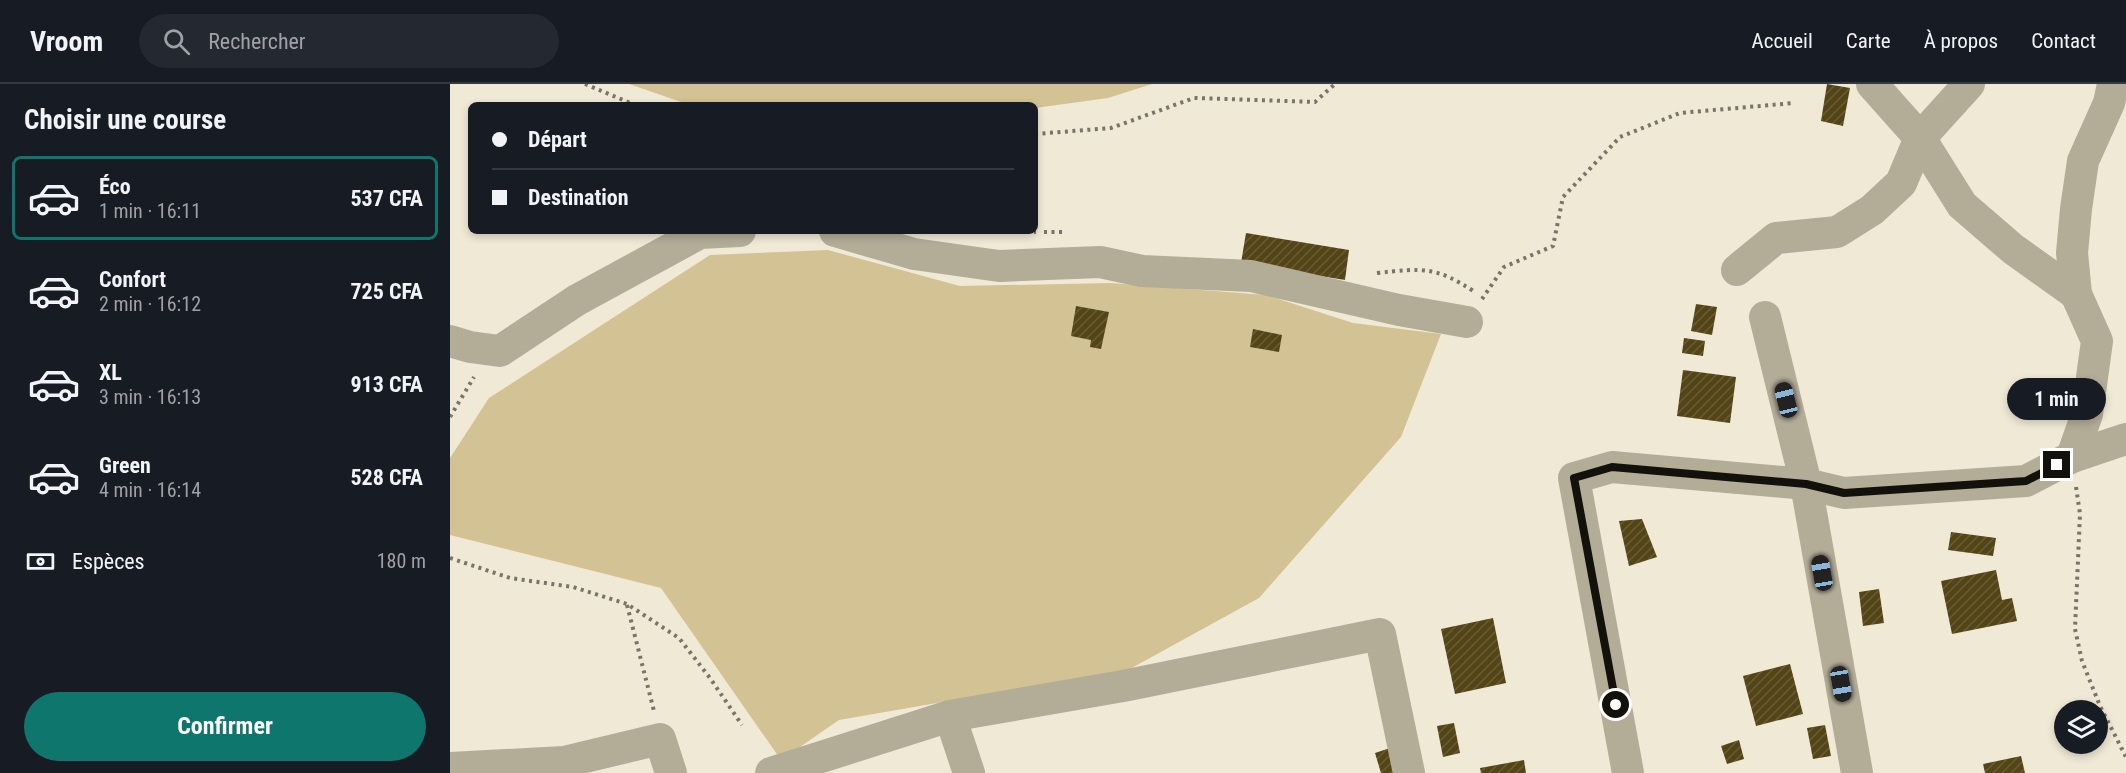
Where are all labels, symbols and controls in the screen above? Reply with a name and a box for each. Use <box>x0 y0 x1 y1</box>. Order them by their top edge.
search box <box>139 14 559 68</box>
text: Vroom <box>30 25 103 58</box>
icon: search <box>160 25 193 58</box>
text: Rechercher <box>208 29 306 54</box>
text: Accueil <box>1752 29 1813 53</box>
text: Carte <box>1846 29 1891 53</box>
text: À propos <box>1924 29 1998 53</box>
text: Contact <box>2031 29 2096 53</box>
text: Choisir une course <box>24 104 226 136</box>
text: Départ <box>528 127 587 152</box>
icon: car <box>27 171 81 225</box>
text: Éco <box>99 174 131 199</box>
text: Destination <box>528 185 629 210</box>
text: 537 CFA <box>350 186 423 211</box>
text: 1 min · 16:11 <box>99 199 201 223</box>
icon: car <box>27 264 81 318</box>
text: Confort <box>99 267 166 292</box>
text: 725 CFA <box>350 279 423 304</box>
text: 2 min · 16:12 <box>99 292 201 316</box>
icon: car <box>27 357 81 411</box>
text: XL <box>99 360 122 385</box>
text: 913 CFA <box>350 372 423 397</box>
callout: 1 min <box>2008 378 2106 420</box>
car <box>1773 380 1799 420</box>
text: 3 min · 16:13 <box>99 385 201 409</box>
text: 1 min <box>2034 387 2079 411</box>
icon: car <box>27 450 81 504</box>
route end <box>2043 451 2070 478</box>
text: Green <box>99 453 151 478</box>
text: 528 CFA <box>350 465 423 490</box>
text: 4 min · 16:14 <box>99 478 201 502</box>
icon: cash <box>24 545 57 578</box>
text: Espèces <box>72 549 145 574</box>
text: 180 m <box>377 549 426 573</box>
car <box>1810 554 1834 592</box>
car <box>1829 665 1853 703</box>
route start <box>1602 691 1629 718</box>
button: Confirmer <box>24 692 426 761</box>
map controls <box>2054 700 2108 754</box>
button: layers <box>2054 700 2108 754</box>

